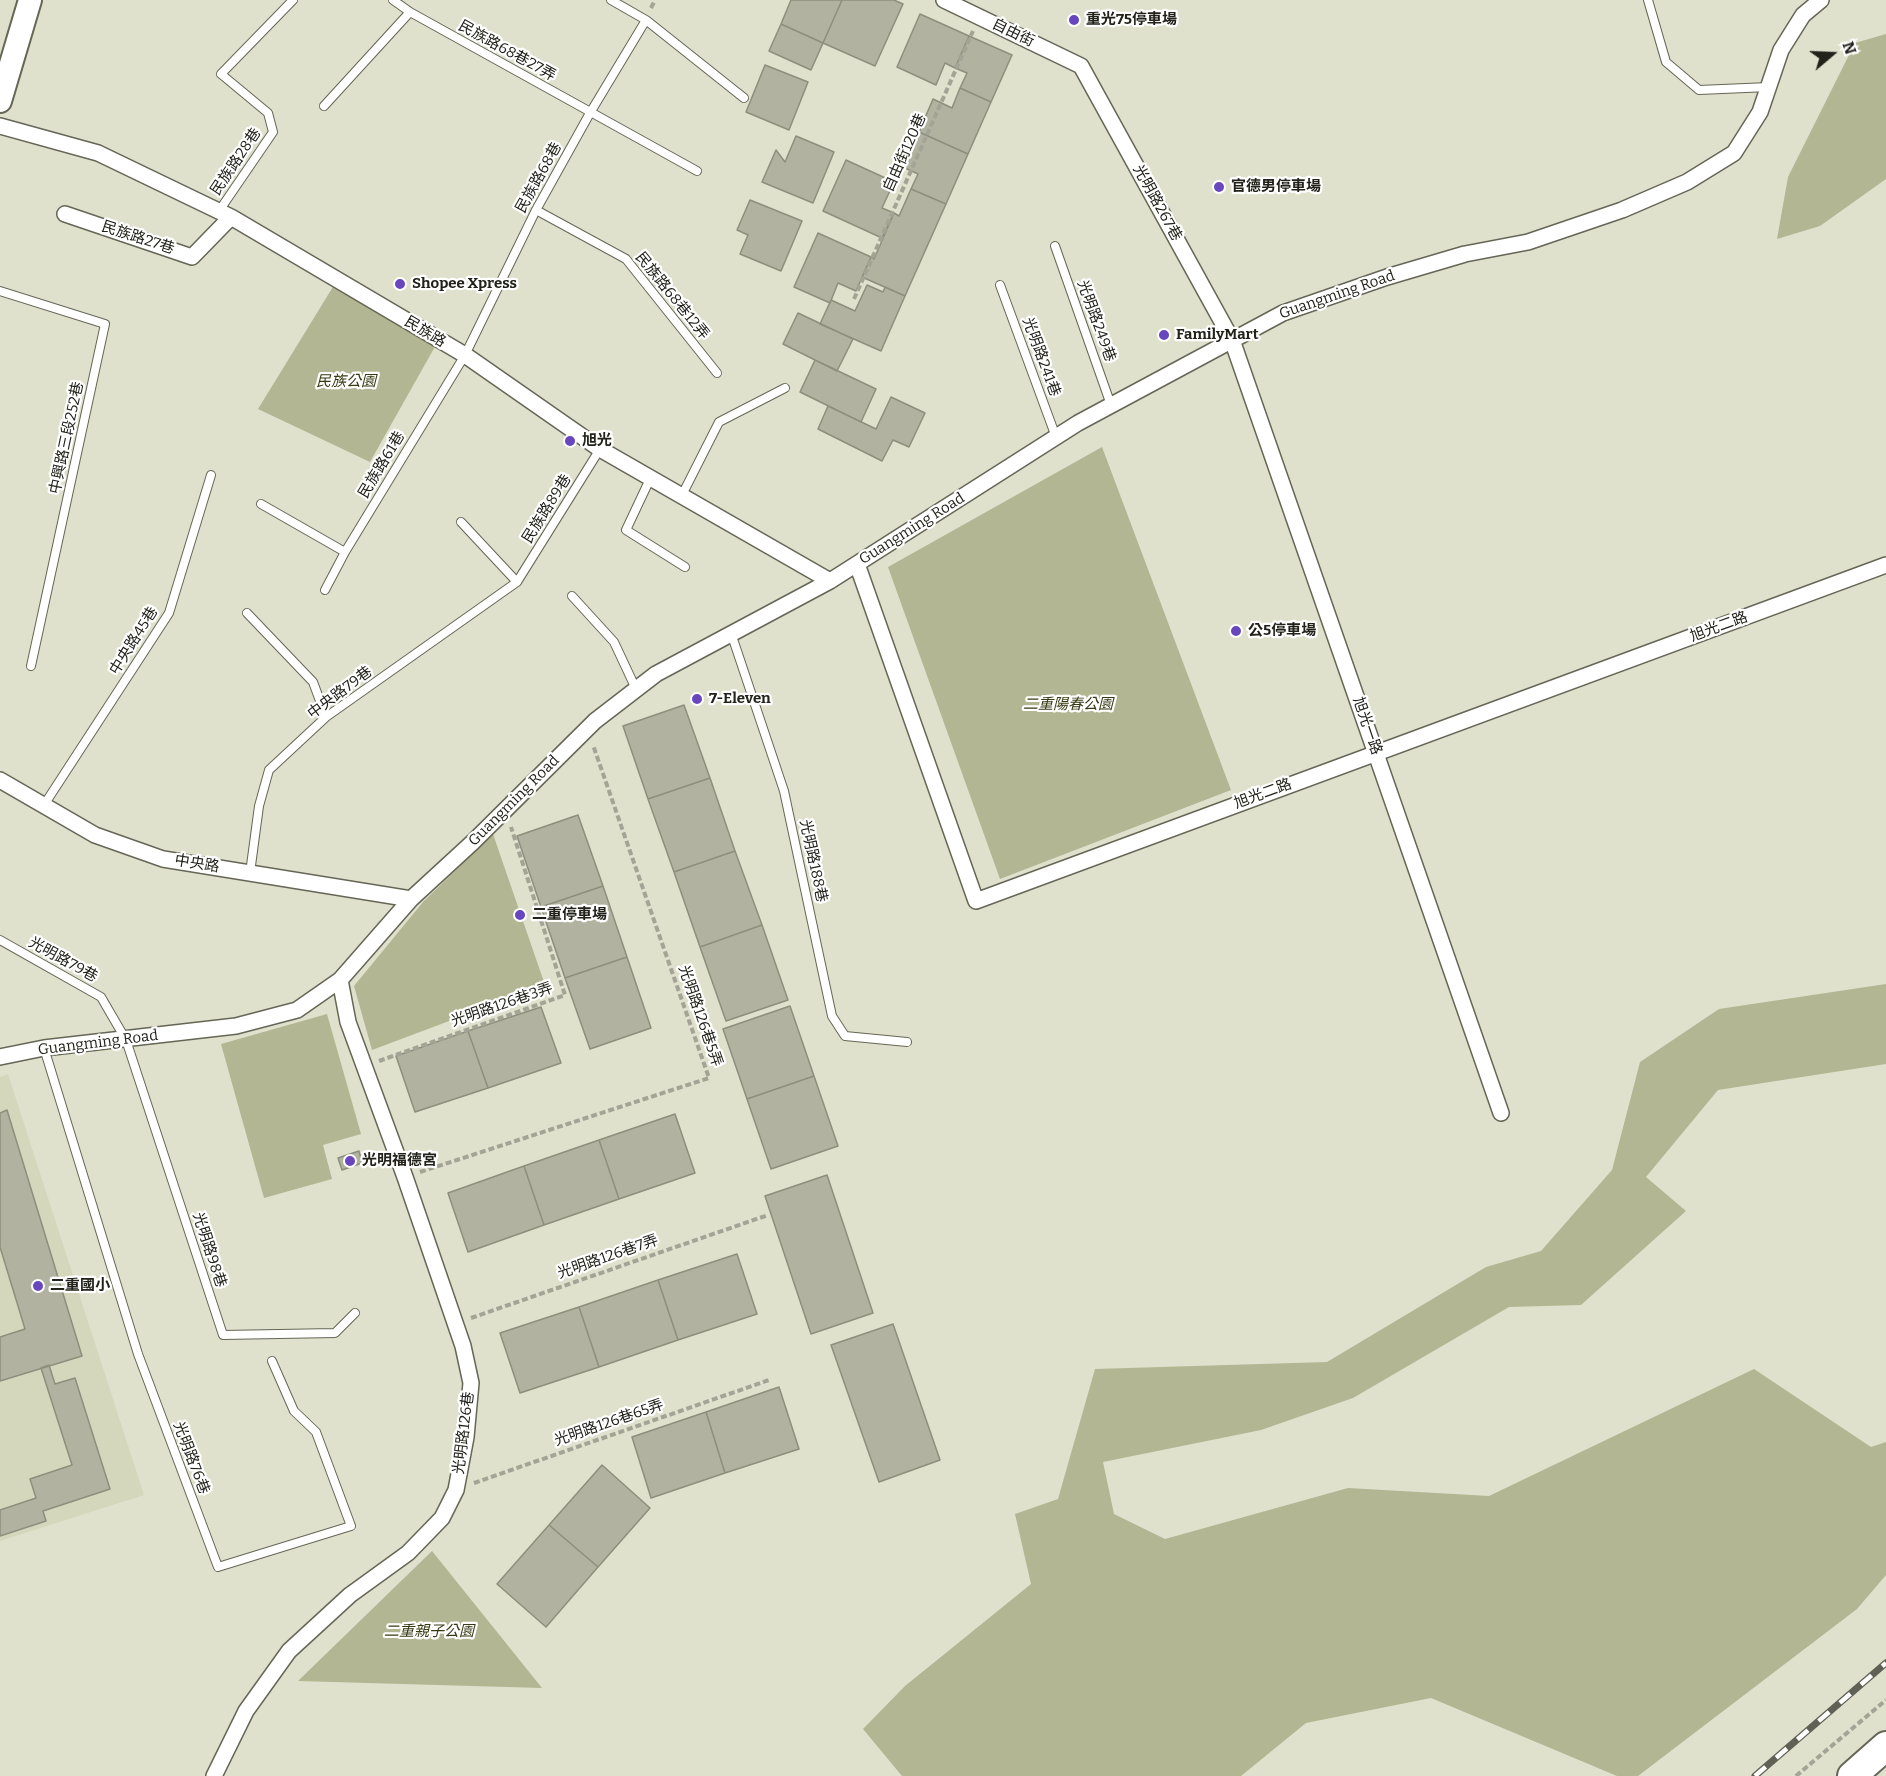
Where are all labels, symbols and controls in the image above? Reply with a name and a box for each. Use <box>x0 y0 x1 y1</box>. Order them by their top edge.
place label: 重光75停車場 <box>1086 11 1177 29</box>
marker: 重光75停車場 <box>1067 13 1081 27</box>
street label: 自由街 <box>989 15 1037 51</box>
street label: 民族路68巷27弄 <box>455 17 559 85</box>
north arrow <box>1802 24 1862 84</box>
text: N <box>1838 39 1860 57</box>
street label: 自由街120巷 <box>880 111 930 195</box>
street label: 民族路28巷 <box>207 125 265 199</box>
street label: 民族路68巷 <box>512 140 566 216</box>
street label: 光明路267巷 <box>1129 162 1185 244</box>
place label: 官德男停車場 <box>1231 178 1321 196</box>
marker: 官德男停車場 <box>1212 180 1226 194</box>
street label: 民族路27巷 <box>99 218 177 258</box>
street label: 民族路68巷12弄 <box>631 249 713 343</box>
street label: Guangming Road <box>1277 267 1397 323</box>
place label: Shopee Xpress <box>412 275 517 293</box>
marker: Shopee Xpress <box>393 277 407 291</box>
street label: 光明路249巷 <box>1073 278 1119 364</box>
street label: 民族路 <box>401 313 449 351</box>
street label: 光明路241巷 <box>1018 315 1064 399</box>
place label: FamilyMart <box>1176 326 1259 344</box>
marker: FamilyMart <box>1157 328 1171 342</box>
park label: 民族公園 <box>316 373 376 391</box>
street label: 中興路三段252巷 <box>46 380 88 496</box>
street label: 民族路61巷 <box>355 428 409 502</box>
place label: 旭光 <box>582 432 612 450</box>
marker: 旭光 <box>563 434 577 448</box>
street label: 民族路89巷 <box>519 471 575 547</box>
street label: Guangming Road <box>856 489 968 569</box>
street label: 中央路45巷 <box>106 604 162 678</box>
street label: 旭光二路 <box>1688 608 1750 646</box>
place label: 公5停車場 <box>1248 622 1316 640</box>
marker: 公5停車場 <box>1229 624 1243 638</box>
street label: 中央路79巷 <box>304 663 376 723</box>
place label: 7-Eleven <box>709 690 771 708</box>
marker: 7-Eleven <box>690 692 704 706</box>
street label: 旭光一路 <box>1349 695 1385 757</box>
park label: 二重陽春公園 <box>1023 696 1113 714</box>
street label: Guangming Road <box>465 752 563 850</box>
street label: 旭光二路 <box>1232 775 1294 813</box>
street label: 光明路188巷 <box>795 818 831 904</box>
street label: 中央路 <box>173 852 221 876</box>
place label: 二重停車場 <box>532 906 607 924</box>
marker: 二重停車場 <box>513 908 527 922</box>
street label: 光明路79巷 <box>25 934 101 986</box>
street label: 光明路126巷5弄 <box>674 963 726 1069</box>
street label: 光明路126巷3弄 <box>449 979 555 1031</box>
street label: Guangming Road <box>37 1027 159 1059</box>
place label: 光明福德宮 <box>362 1152 437 1170</box>
marker: 光明福德宮 <box>343 1154 357 1168</box>
street label: 光明路98巷 <box>188 1210 230 1290</box>
street label: 光明路126巷7弄 <box>555 1231 661 1283</box>
place label: 二重國小 <box>50 1277 110 1295</box>
marker: 二重國小 <box>31 1279 45 1293</box>
street label: 光明路126巷 <box>450 1391 478 1475</box>
street label: 光明路126巷65弄 <box>552 1396 666 1450</box>
street label: 光明路76巷 <box>169 1419 213 1497</box>
park label: 二重親子公園 <box>384 1623 474 1641</box>

